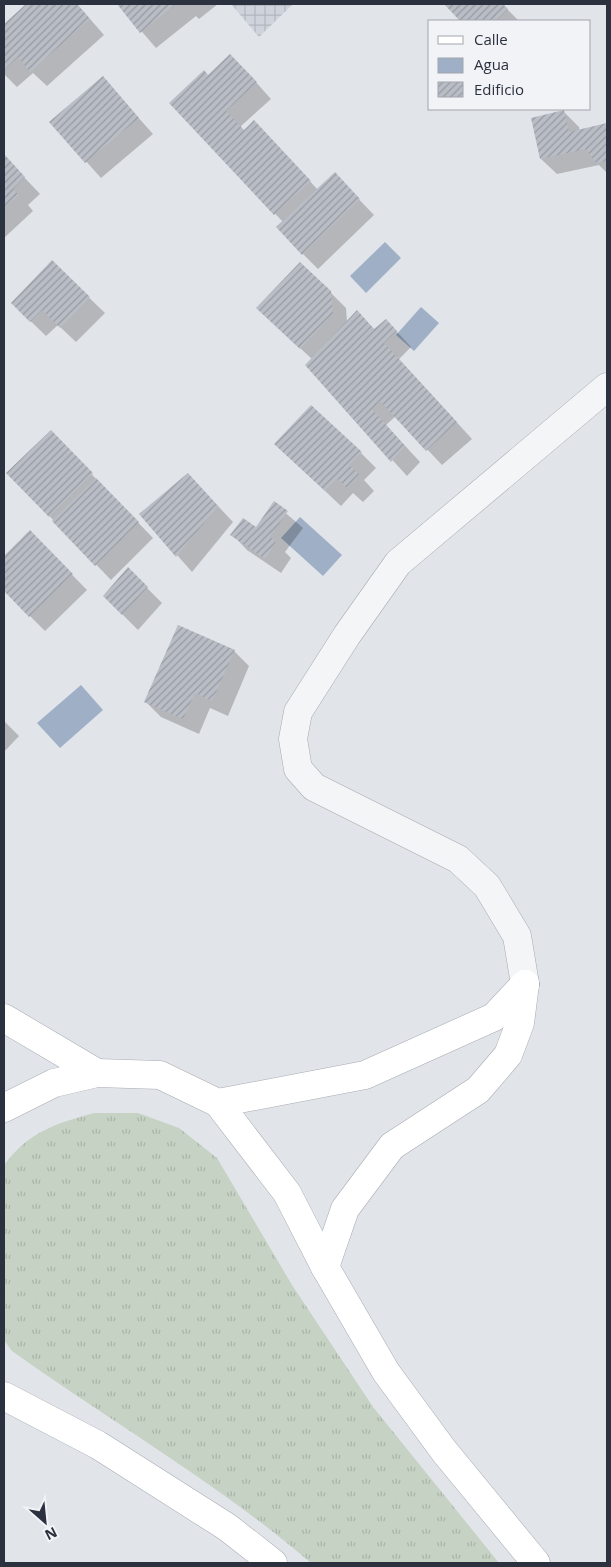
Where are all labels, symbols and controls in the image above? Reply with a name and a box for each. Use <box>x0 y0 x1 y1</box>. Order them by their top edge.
legend <box>428 20 591 110</box>
text: Calle <box>474 29 508 49</box>
text: Agua <box>474 54 509 74</box>
text: Edificio <box>474 79 524 99</box>
north arrow <box>20 1497 70 1547</box>
text: N <box>42 1523 61 1545</box>

